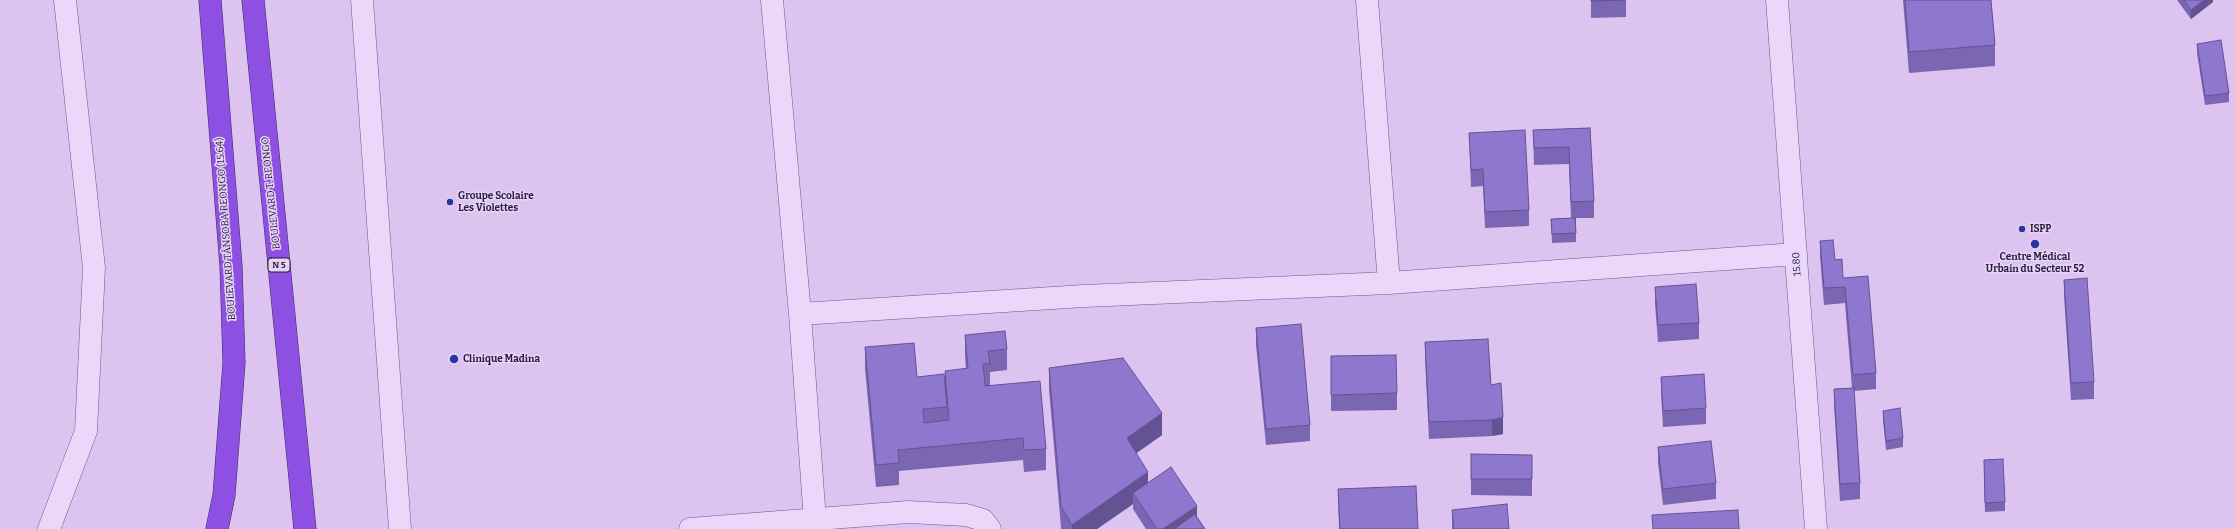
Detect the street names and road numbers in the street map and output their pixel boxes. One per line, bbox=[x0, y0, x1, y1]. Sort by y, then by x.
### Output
street label: BOULEVARD T. REONGO bbox=[259, 136, 283, 250]
street label: BOULEVARD TÂNSOBA REONGO (15.64) bbox=[214, 137, 238, 321]
street label: 15.80 bbox=[1790, 252, 1804, 276]
road number: N 5 bbox=[268, 258, 290, 272]

